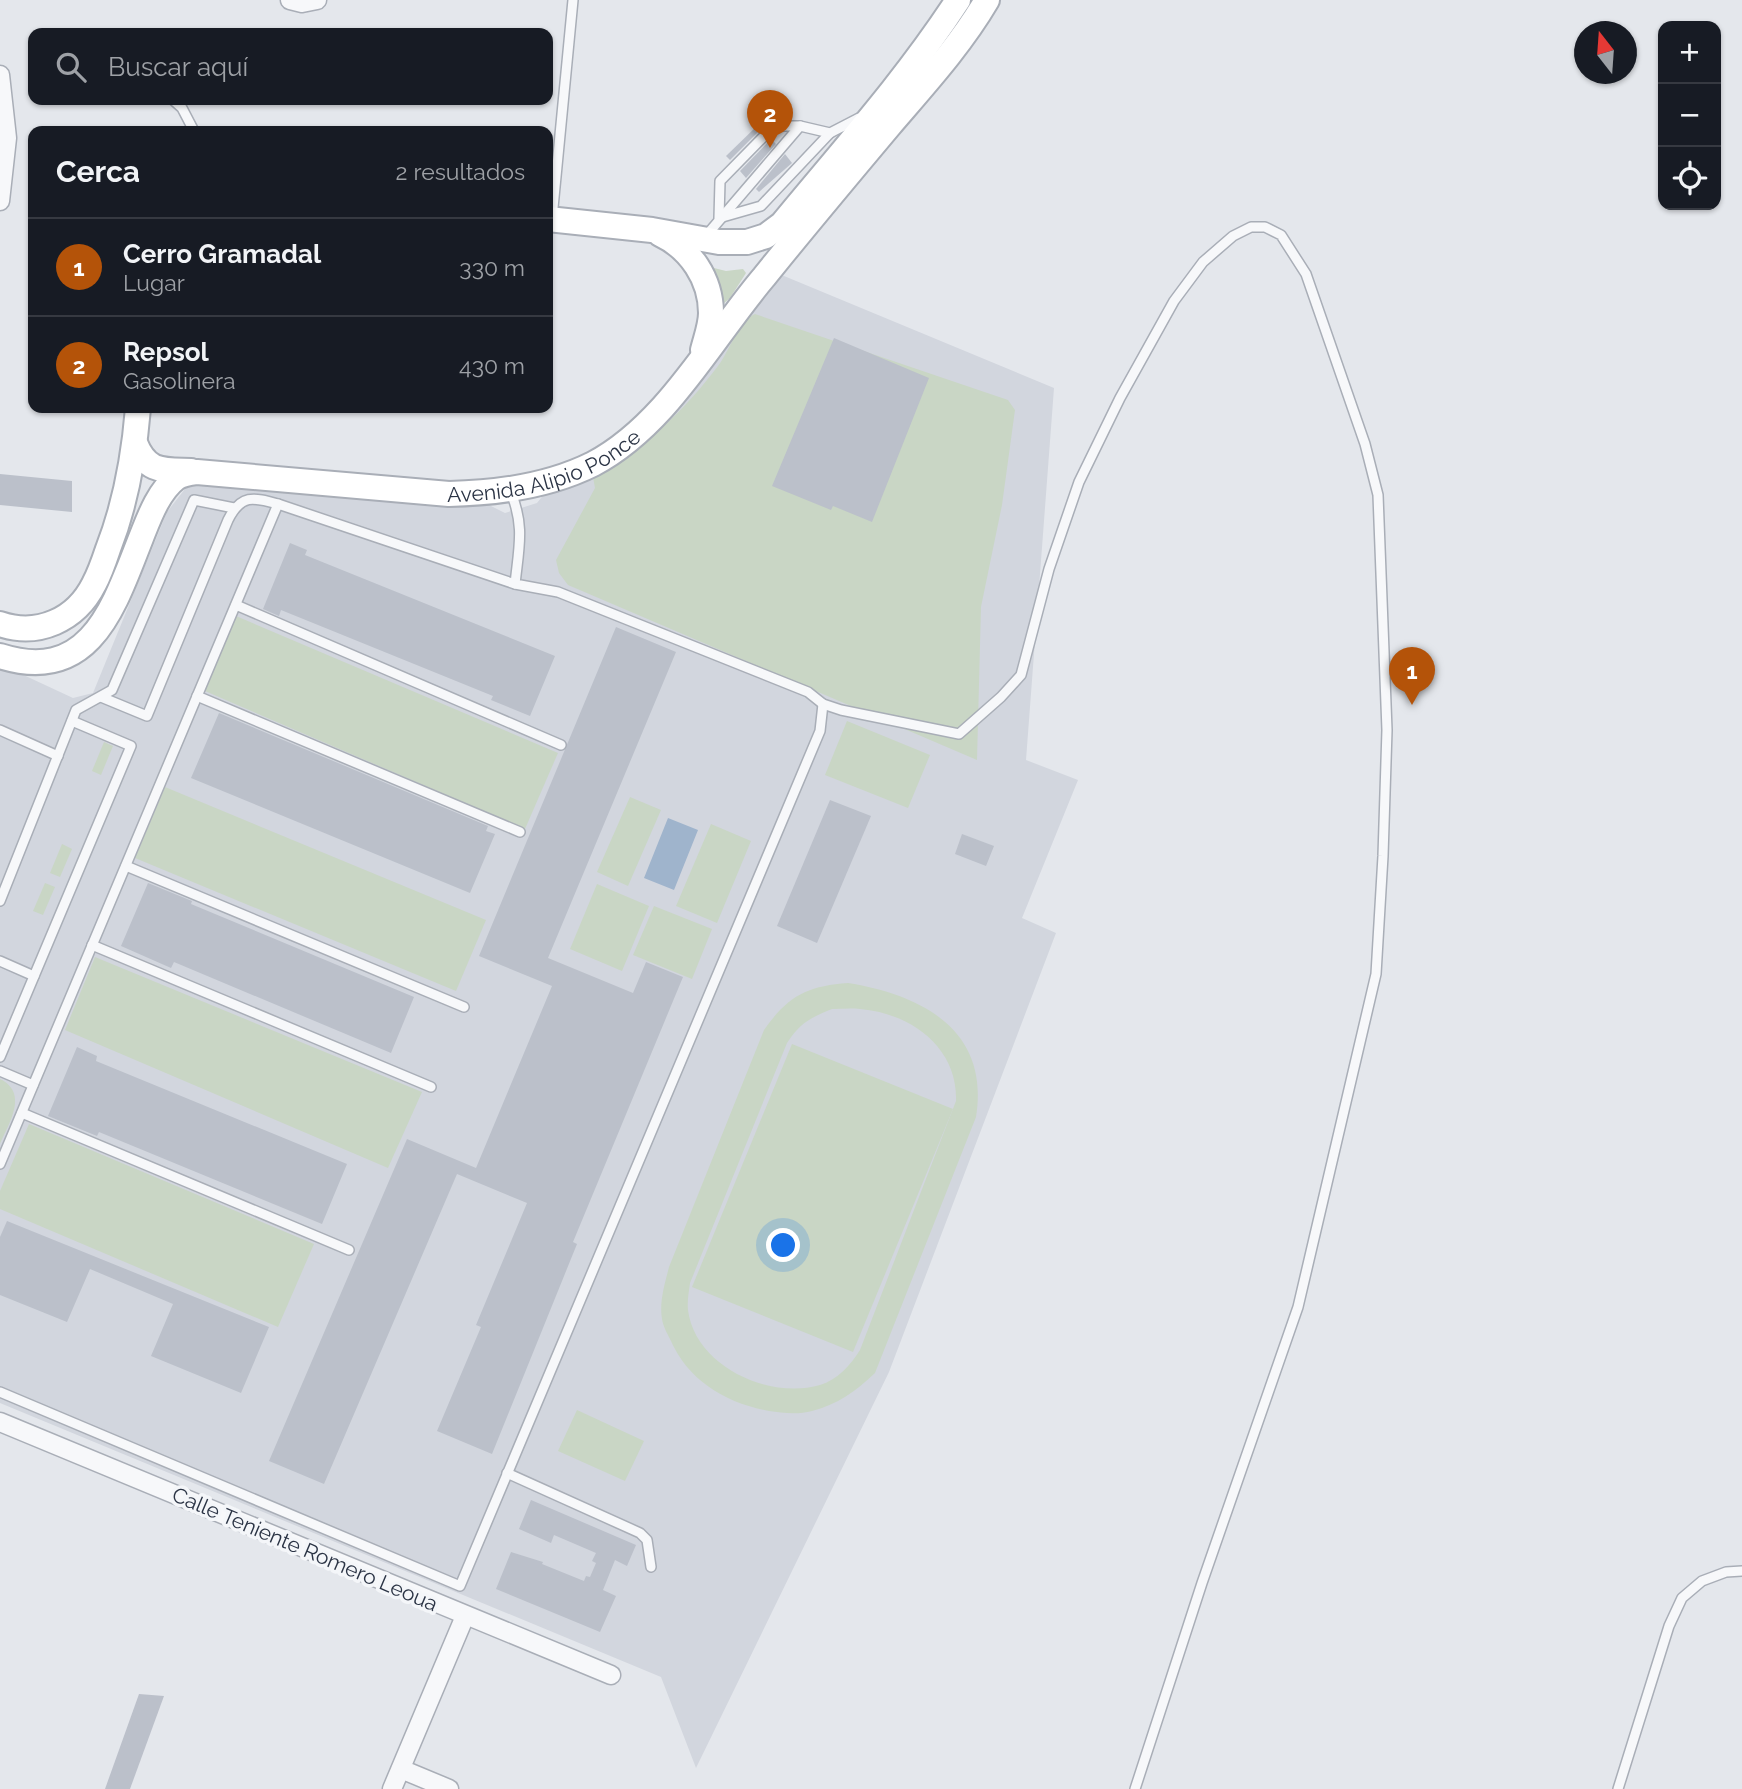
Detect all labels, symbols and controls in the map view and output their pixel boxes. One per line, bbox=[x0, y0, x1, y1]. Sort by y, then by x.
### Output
north arrow bbox=[1574, 21, 1637, 84]
map controls bbox=[1658, 21, 1721, 210]
button: + bbox=[1658, 21, 1721, 84]
search box bbox=[28, 28, 553, 105]
icon: search bbox=[52, 48, 90, 86]
text: Buscar aquí bbox=[108, 52, 248, 82]
button: − bbox=[1658, 84, 1721, 147]
pin: 2 bbox=[747, 90, 793, 148]
button: locate bbox=[1658, 147, 1721, 210]
text: Cerca bbox=[56, 154, 140, 189]
text: 2 resultados bbox=[396, 158, 525, 185]
text: Cerro Gramadal bbox=[123, 239, 321, 269]
text: 1 bbox=[73, 254, 85, 281]
text: 330 m bbox=[459, 254, 525, 281]
text: Lugar bbox=[123, 269, 185, 296]
text: Repsol bbox=[123, 337, 209, 367]
text: 2 bbox=[73, 352, 85, 379]
text: 430 m bbox=[459, 352, 525, 379]
text: Gasolinera bbox=[123, 367, 236, 394]
street label: Avenida Alipio Ponce bbox=[447, 424, 645, 507]
pin: 1 bbox=[1389, 647, 1435, 705]
your location bbox=[766, 1228, 800, 1262]
street label: Calle Teniente Romero Leoua bbox=[168, 1482, 442, 1616]

